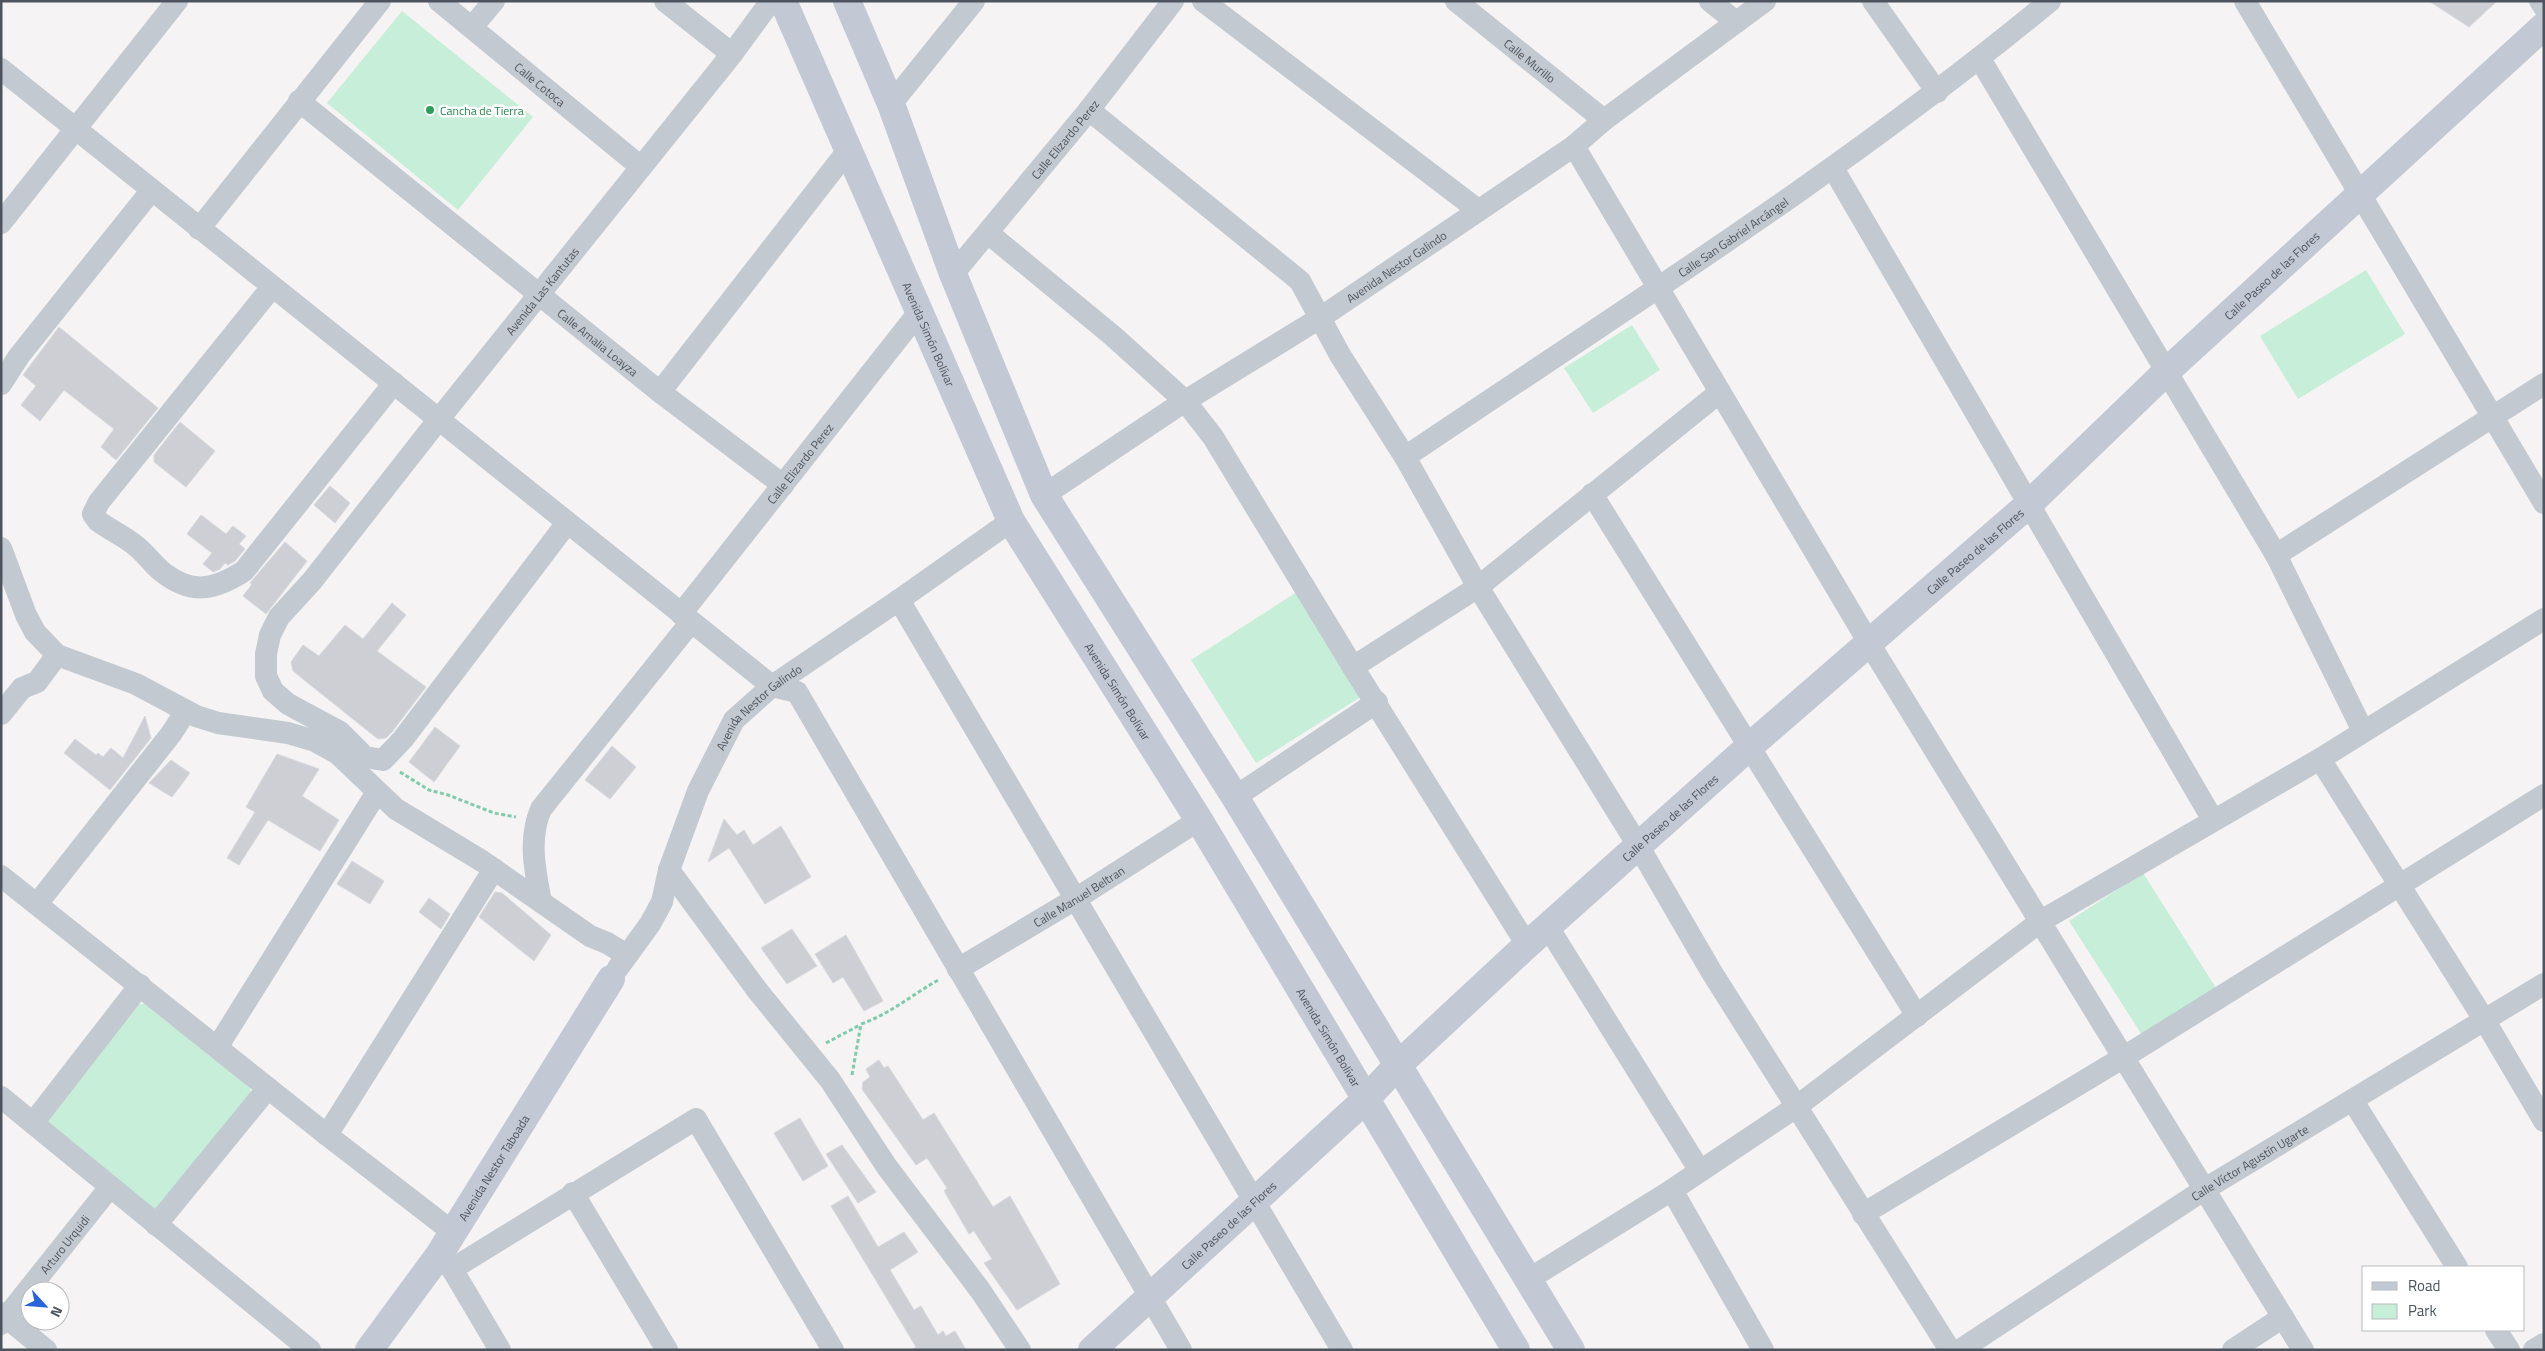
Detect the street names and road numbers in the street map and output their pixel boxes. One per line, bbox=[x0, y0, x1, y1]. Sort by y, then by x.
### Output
street label: Calle Murillo bbox=[1500, 34, 1560, 87]
street label: Calle Cotoca bbox=[510, 57, 570, 111]
street label: Calle Elizardo Perez bbox=[1026, 95, 1103, 183]
street label: Calle San Gabriel Arcángel bbox=[1674, 192, 1792, 282]
street label: Avenida Nestor Galindo bbox=[1342, 225, 1450, 307]
street label: Calle Paseo de las Flores bbox=[2219, 226, 2324, 324]
street label: Avenida Las Kantutas bbox=[501, 242, 584, 339]
street label: Avenida Simón Bolívar bbox=[898, 279, 960, 390]
street label: Calle Amalia Loayza bbox=[553, 303, 643, 381]
street label: Calle Elizardo Perez bbox=[762, 419, 838, 508]
street label: Calle Paseo de las Flores bbox=[1922, 503, 2028, 599]
street label: Avenida Simón Bolívar bbox=[1080, 639, 1156, 744]
street label: Avenida Nestor Galindo bbox=[711, 659, 805, 754]
street label: Calle Paseo de las Flores bbox=[1617, 769, 1723, 866]
street label: Calle Manuel Beltran bbox=[1029, 861, 1128, 932]
street label: Avenida Simón Bolívar bbox=[1292, 984, 1366, 1090]
street label: Avenida Nestor Taboada bbox=[453, 1111, 534, 1224]
street label: Calle Víctor Agustín Ugarte bbox=[2187, 1119, 2312, 1205]
street label: Calle Paseo de las Flores bbox=[1176, 1176, 1281, 1274]
street label: Arturo Urquidi bbox=[35, 1210, 94, 1278]

